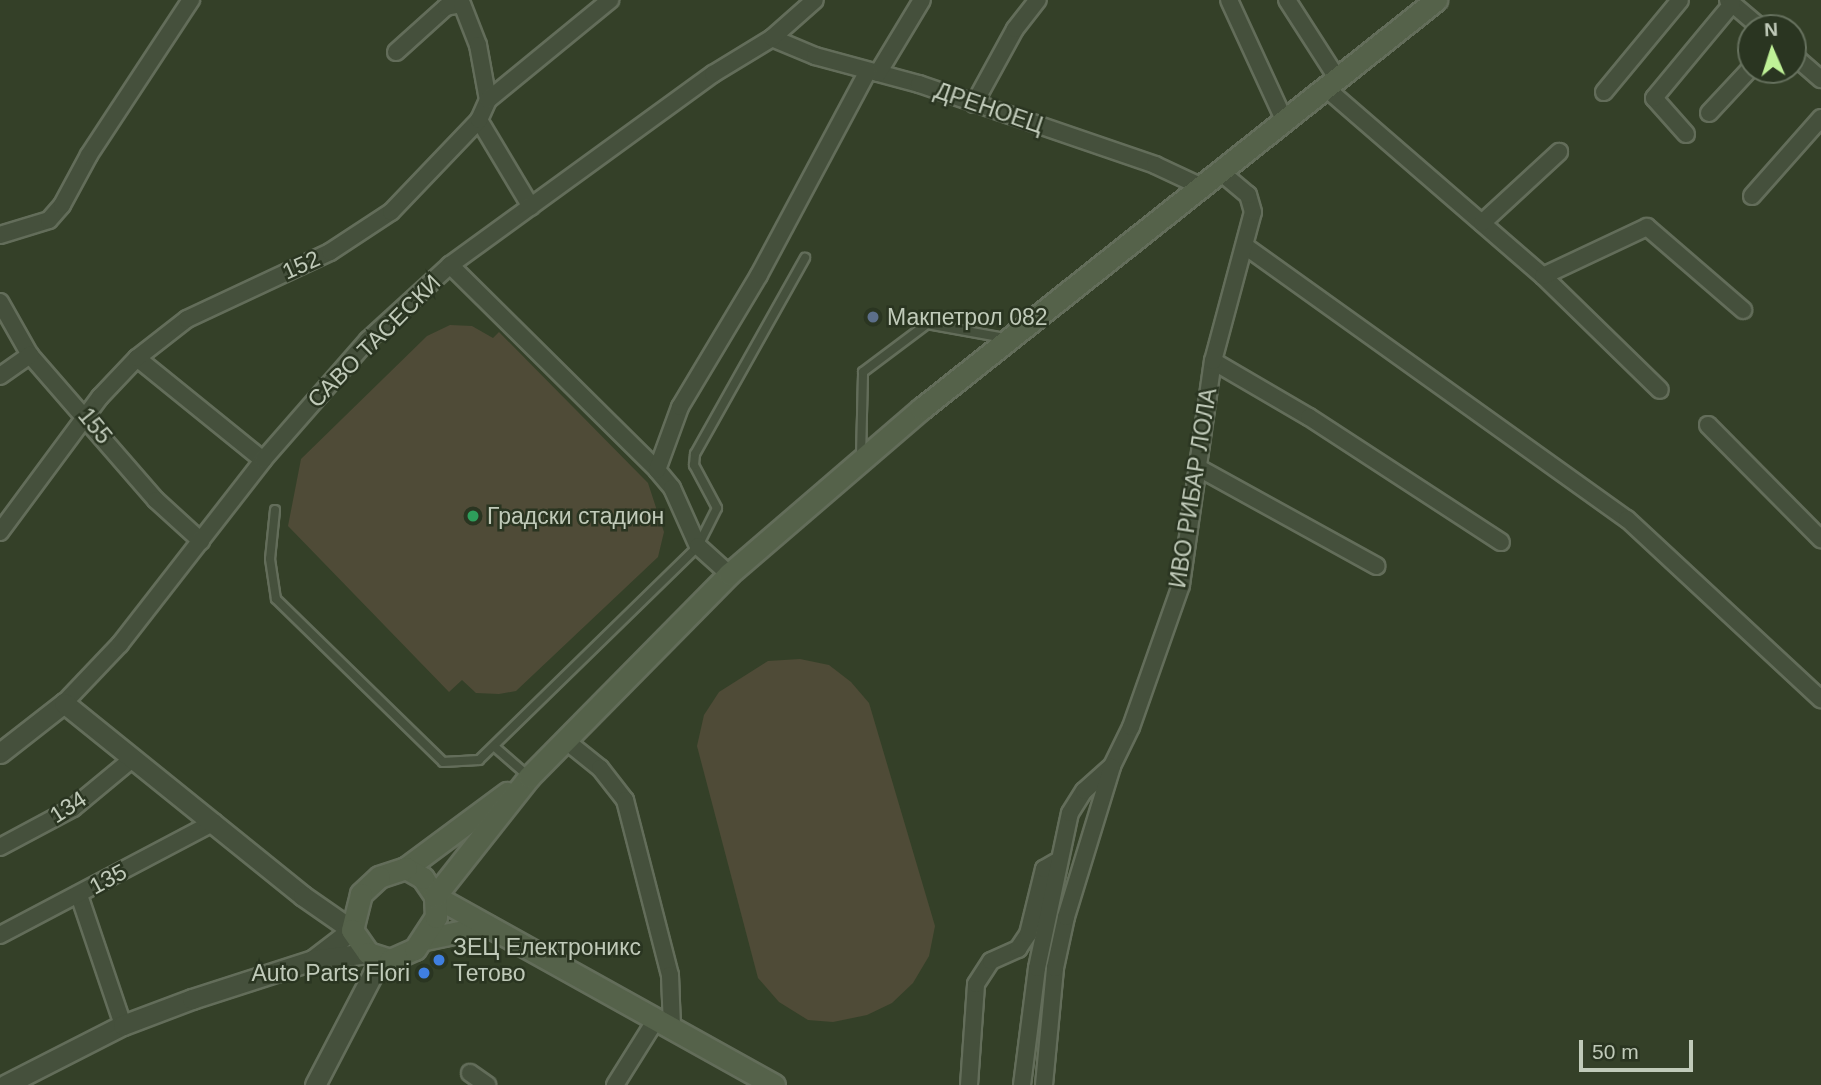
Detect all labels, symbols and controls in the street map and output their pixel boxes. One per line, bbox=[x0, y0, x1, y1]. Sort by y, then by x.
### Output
north arrow bbox=[1737, 14, 1807, 84]
text: N bbox=[1764, 19, 1778, 40]
street label: ДРЕНОЕЦ bbox=[931, 77, 1047, 139]
street label: 152 bbox=[278, 245, 324, 285]
street label: САВО ТАСЕСКИ bbox=[302, 269, 446, 413]
place label: Макпетрол 082 bbox=[887, 303, 1048, 331]
marker: Макпетрол 082 bbox=[865, 309, 881, 325]
street label: ИВО РИБАР ЛОЛА bbox=[1164, 386, 1222, 590]
street label: 155 bbox=[72, 402, 118, 450]
place label: Градски стадион bbox=[487, 502, 664, 530]
marker: Градски стадион bbox=[465, 508, 481, 524]
street label: 134 bbox=[44, 785, 92, 829]
street label: 135 bbox=[85, 858, 131, 900]
place label: ЗЕЦ Електроникс Тетово bbox=[453, 933, 641, 987]
marker: ЗЕЦ Електроникс Тетово bbox=[431, 952, 447, 968]
place label: Auto Parts Flori bbox=[252, 959, 410, 987]
marker: Auto Parts Flori bbox=[416, 965, 432, 981]
scale bar bbox=[1583, 1026, 1697, 1070]
text: 50 m bbox=[1592, 1040, 1639, 1063]

